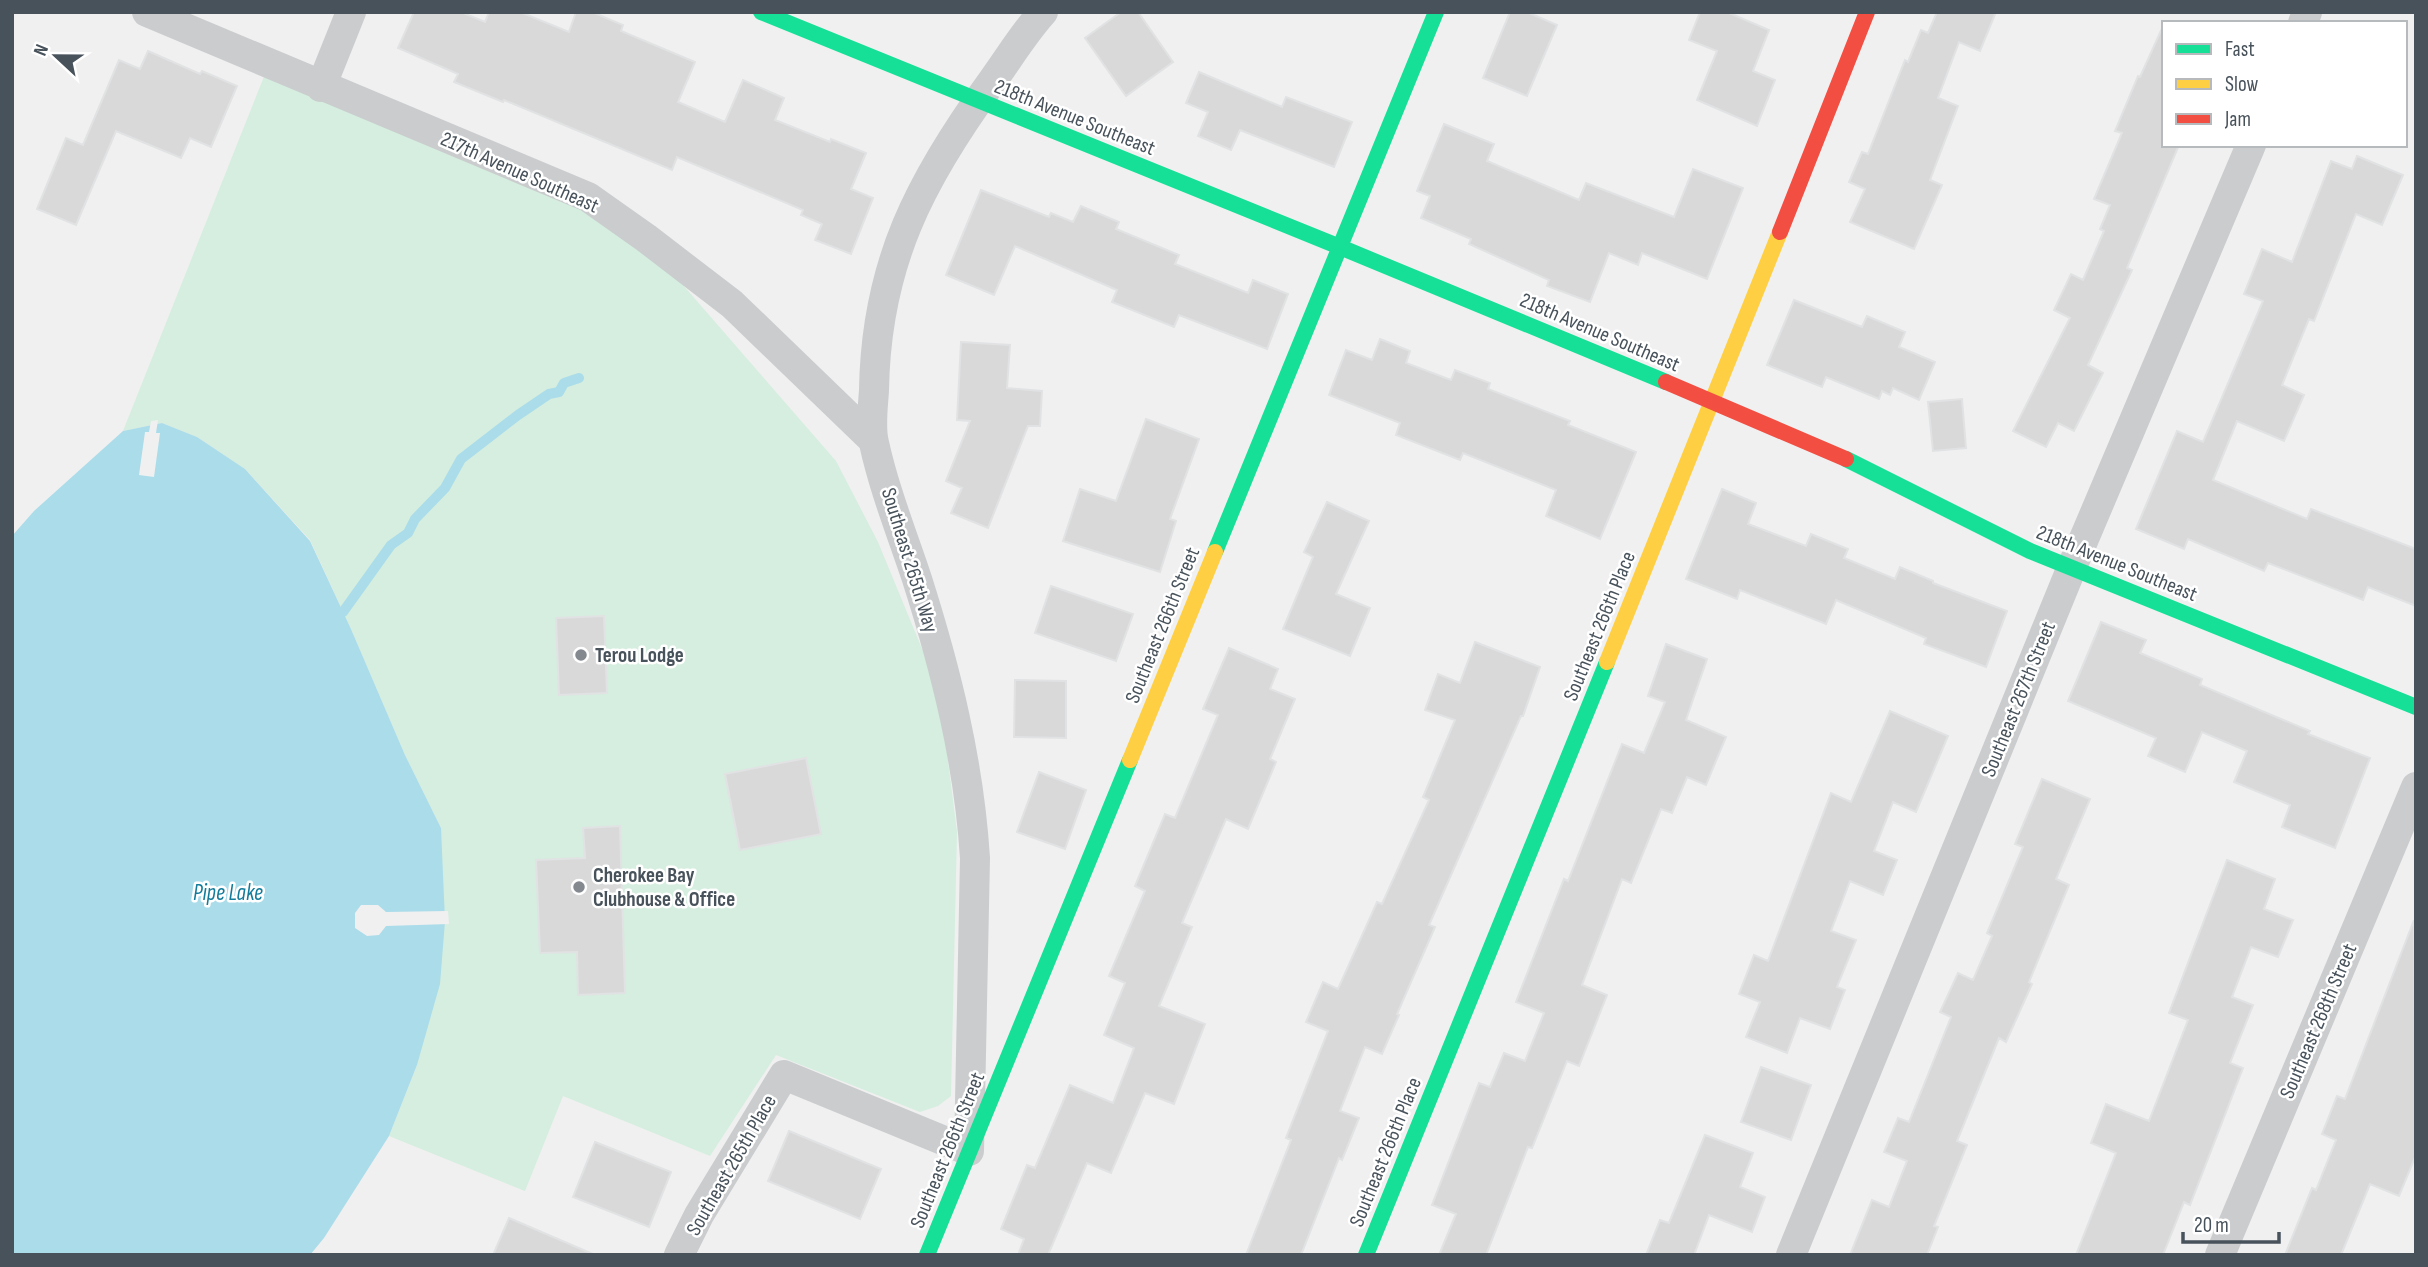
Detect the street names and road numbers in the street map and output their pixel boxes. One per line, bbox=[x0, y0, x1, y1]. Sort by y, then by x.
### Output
street label: 218th Avenue Southeast bbox=[991, 74, 1159, 161]
street label: 217th Avenue Southeast bbox=[437, 126, 603, 219]
street label: 218th Avenue Southeast bbox=[1516, 288, 1683, 377]
street label: Southeast 265th Way bbox=[876, 485, 943, 635]
street label: 218th Avenue Southeast bbox=[2033, 520, 2201, 607]
street label: Southeast 266th Street bbox=[1120, 544, 1205, 707]
street label: Southeast 266th Place bbox=[1558, 548, 1641, 705]
street label: Southeast 267th Street bbox=[1976, 618, 2061, 780]
street label: Southeast 268th Street bbox=[2275, 940, 2362, 1102]
street label: Southeast 266th Street bbox=[905, 1069, 990, 1232]
street label: Southeast 266th Place bbox=[1344, 1074, 1427, 1231]
street label: Southeast 265th Place bbox=[681, 1090, 782, 1240]

